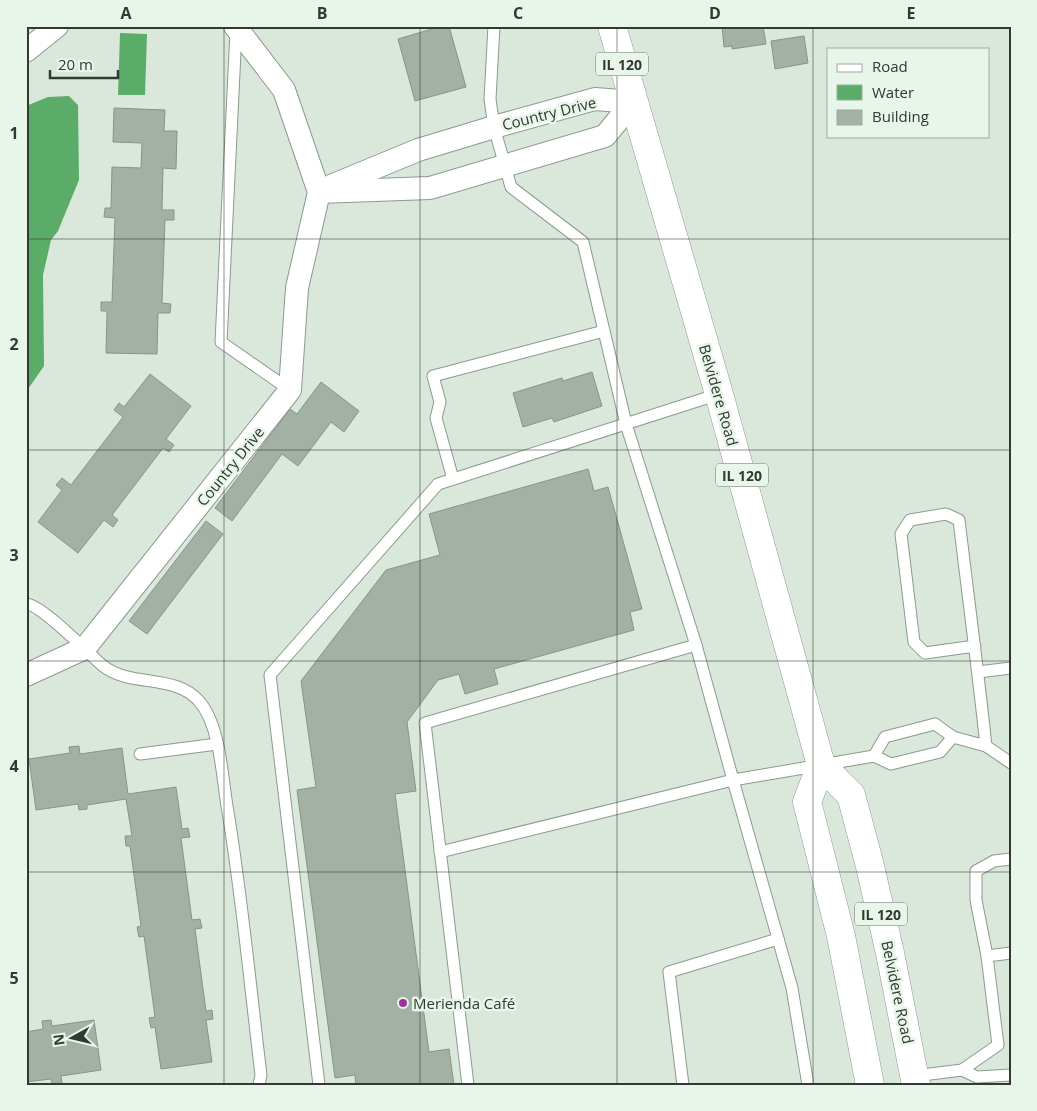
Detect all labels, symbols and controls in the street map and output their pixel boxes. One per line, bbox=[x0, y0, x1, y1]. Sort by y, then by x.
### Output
text: A bbox=[120, 2, 132, 24]
text: B bbox=[317, 2, 327, 24]
text: C bbox=[513, 2, 523, 24]
text: D bbox=[709, 2, 721, 24]
text: E bbox=[907, 2, 916, 24]
scale bar bbox=[50, 48, 118, 80]
legend bbox=[827, 48, 990, 138]
road number: IL 120 bbox=[596, 52, 648, 76]
text: 20 m bbox=[58, 54, 93, 74]
text: Road bbox=[872, 56, 908, 76]
text: Water bbox=[872, 82, 914, 102]
street label: Country Drive bbox=[500, 92, 598, 134]
text: Building bbox=[872, 106, 929, 126]
text: 1 bbox=[9, 122, 19, 144]
text: 2 bbox=[9, 333, 19, 355]
street label: Belvidere Road bbox=[695, 342, 743, 448]
street label: Country Drive bbox=[192, 422, 268, 510]
road number: IL 120 bbox=[716, 464, 768, 486]
text: 3 bbox=[9, 544, 19, 566]
text: 4 bbox=[9, 755, 19, 777]
road number: IL 120 bbox=[855, 902, 907, 926]
street label: Belvidere Road bbox=[877, 939, 919, 1045]
text: 5 bbox=[9, 967, 19, 989]
place label: Merienda Café bbox=[413, 993, 515, 1013]
marker: Merienda Café bbox=[397, 997, 409, 1009]
north arrow bbox=[48, 1014, 98, 1064]
text: N bbox=[48, 1033, 69, 1047]

